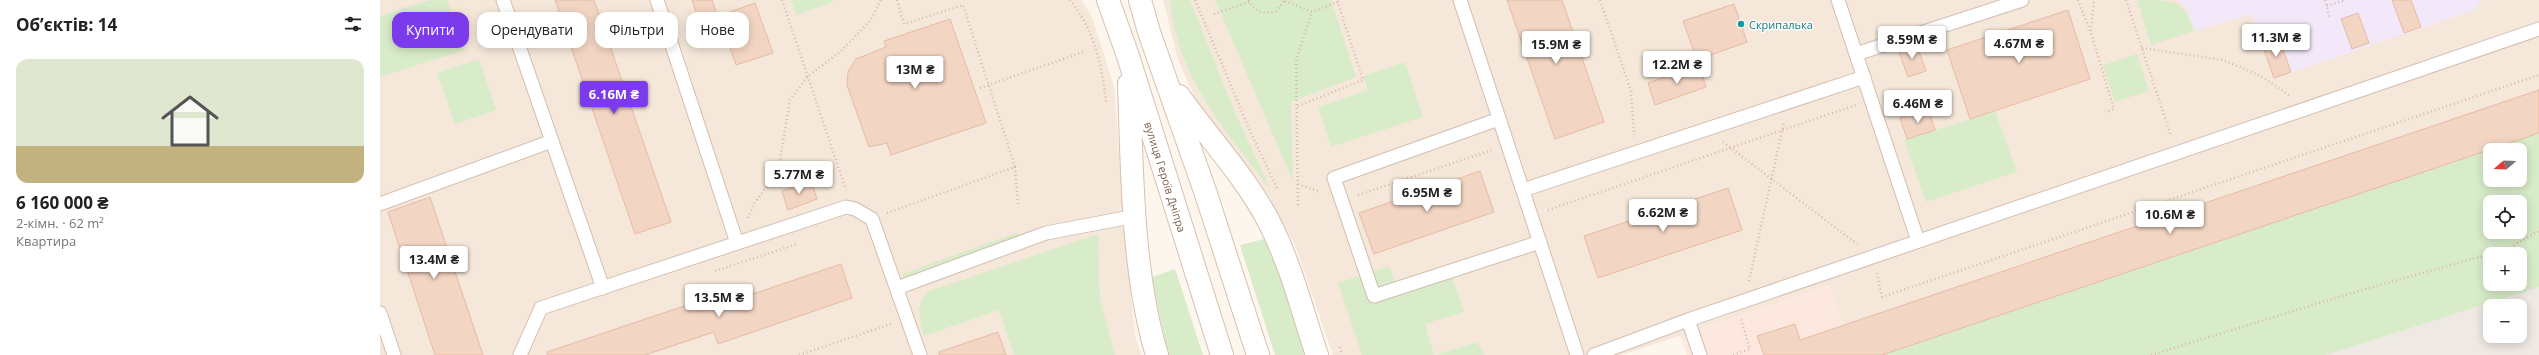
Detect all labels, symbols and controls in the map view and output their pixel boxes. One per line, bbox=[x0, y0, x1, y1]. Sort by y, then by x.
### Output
chip: Купити bbox=[392, 12, 469, 48]
chip: Орендувати bbox=[477, 12, 587, 48]
chip: Фільтри bbox=[595, 12, 678, 48]
chip: Нове bbox=[686, 12, 749, 48]
text: Об’єктів: 14 bbox=[16, 13, 117, 36]
icon: filters bbox=[342, 13, 364, 35]
place label: Скрипалька bbox=[1749, 17, 1813, 32]
marker: Скрипалька bbox=[1736, 19, 1746, 29]
pin: 11.3M ₴ bbox=[2239, 24, 2313, 58]
pin: 8.59M ₴ bbox=[1875, 26, 1949, 60]
text: 11.3M ₴ bbox=[2251, 28, 2301, 46]
text: 8.59M ₴ bbox=[1887, 30, 1937, 48]
pin: 4.67M ₴ bbox=[1982, 30, 2056, 64]
pin: 15.9M ₴ bbox=[1519, 31, 1593, 65]
text: 4.67M ₴ bbox=[1994, 34, 2044, 52]
text: 15.9M ₴ bbox=[1531, 35, 1581, 53]
pin: 12.2M ₴ bbox=[1640, 51, 1714, 85]
text: 12.2M ₴ bbox=[1652, 55, 1702, 73]
pin: 13M ₴ bbox=[887, 56, 943, 90]
text: 13M ₴ bbox=[895, 60, 935, 78]
pin: 6.16M ₴ bbox=[577, 81, 651, 115]
icon: home bbox=[154, 85, 226, 157]
text: 6.16M ₴ bbox=[589, 85, 639, 103]
pin: 6.46M ₴ bbox=[1881, 90, 1955, 124]
text: 6.46M ₴ bbox=[1893, 94, 1943, 112]
street label: вулиця Героїв Дніпра bbox=[1142, 120, 1190, 234]
north arrow bbox=[2483, 143, 2527, 187]
map controls bbox=[2483, 143, 2527, 343]
pin: 5.77M ₴ bbox=[762, 161, 836, 195]
text: 5.77M ₴ bbox=[774, 165, 824, 183]
pin: 6.95M ₴ bbox=[1390, 179, 1464, 213]
text: 6.95M ₴ bbox=[1402, 183, 1452, 201]
text: 6 160 000 ₴ bbox=[16, 191, 109, 214]
button: locate bbox=[2483, 195, 2527, 239]
pin: 6.62M ₴ bbox=[1626, 199, 1700, 233]
pin: 10.6M ₴ bbox=[2133, 201, 2207, 235]
text: 6.62M ₴ bbox=[1638, 203, 1688, 221]
text: 10.6M ₴ bbox=[2145, 205, 2195, 223]
text: 2-кімн. · 62 m² bbox=[16, 214, 104, 232]
text: Квартира bbox=[16, 232, 76, 250]
pin: 13.4M ₴ bbox=[397, 246, 471, 280]
button: + bbox=[2483, 247, 2527, 291]
text: 13.4M ₴ bbox=[409, 250, 459, 268]
pin: 13.5M ₴ bbox=[682, 284, 756, 318]
text: 13.5M ₴ bbox=[694, 288, 744, 306]
button: − bbox=[2483, 299, 2527, 343]

